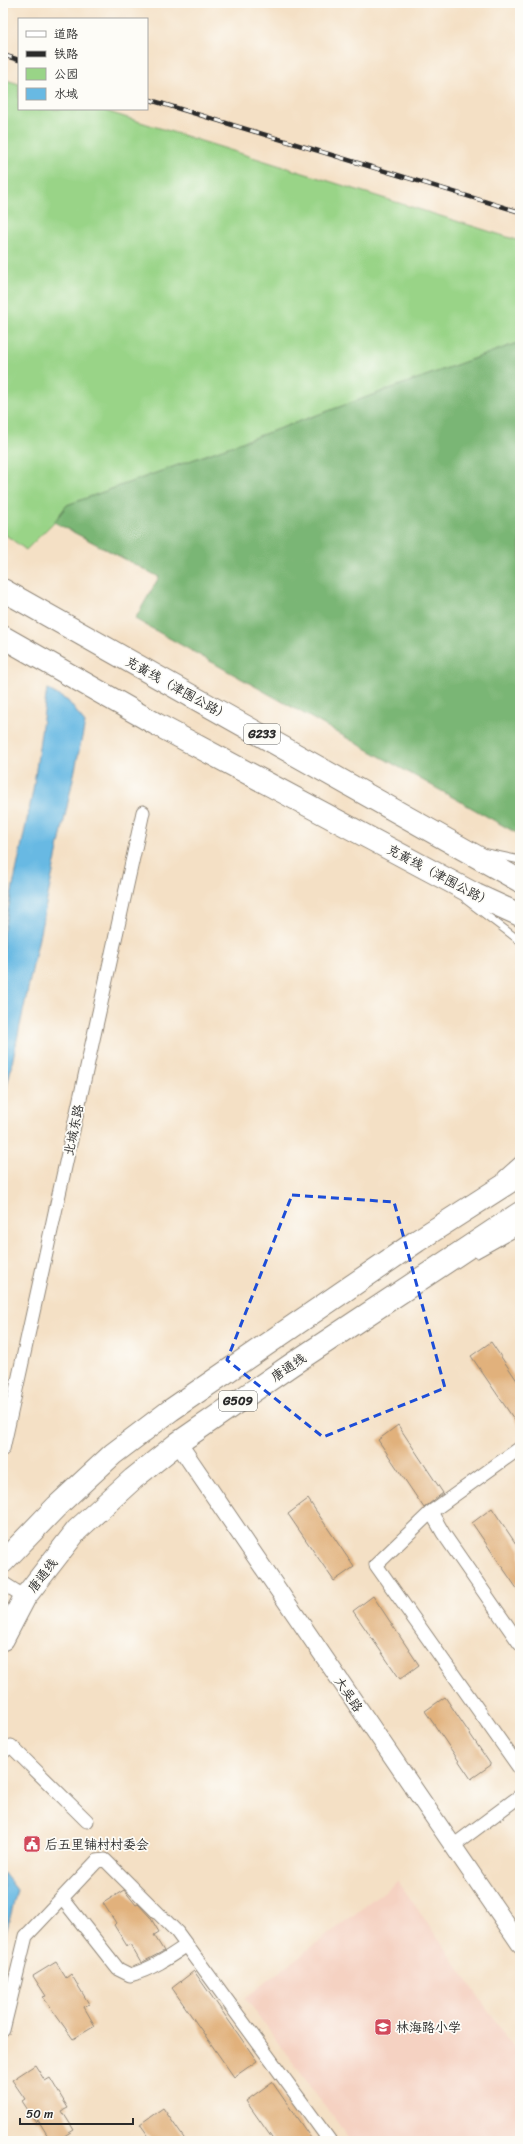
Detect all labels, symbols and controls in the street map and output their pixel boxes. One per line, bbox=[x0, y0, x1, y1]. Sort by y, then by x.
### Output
legend bbox=[18, 18, 148, 110]
text: 道路 bbox=[54, 23, 78, 45]
text: 铁路 bbox=[54, 43, 78, 65]
text: 公园 bbox=[54, 63, 78, 85]
text: 水域 bbox=[54, 83, 78, 105]
street label: 克黄线（津围公路） bbox=[121, 650, 235, 727]
road number: G233 bbox=[244, 724, 280, 744]
street label: 克黄线（津围公路） bbox=[383, 838, 497, 913]
street label: 北城东路 bbox=[57, 1102, 90, 1158]
street label: 唐通线 bbox=[266, 1347, 311, 1388]
road number: G509 bbox=[219, 1391, 257, 1411]
street label: 唐通线 bbox=[21, 1553, 63, 1598]
street label: 大吴路 bbox=[328, 1672, 369, 1717]
place label: 后五里铺村村委会 bbox=[45, 1833, 149, 1856]
public building icon: 后五里铺村村委会 bbox=[22, 1834, 42, 1854]
place label: 林海路小学 bbox=[396, 2016, 461, 2039]
school or university icon: 林海路小学 bbox=[373, 2017, 393, 2037]
scale bar bbox=[20, 2100, 133, 2126]
text: 50 m bbox=[26, 2103, 53, 2125]

